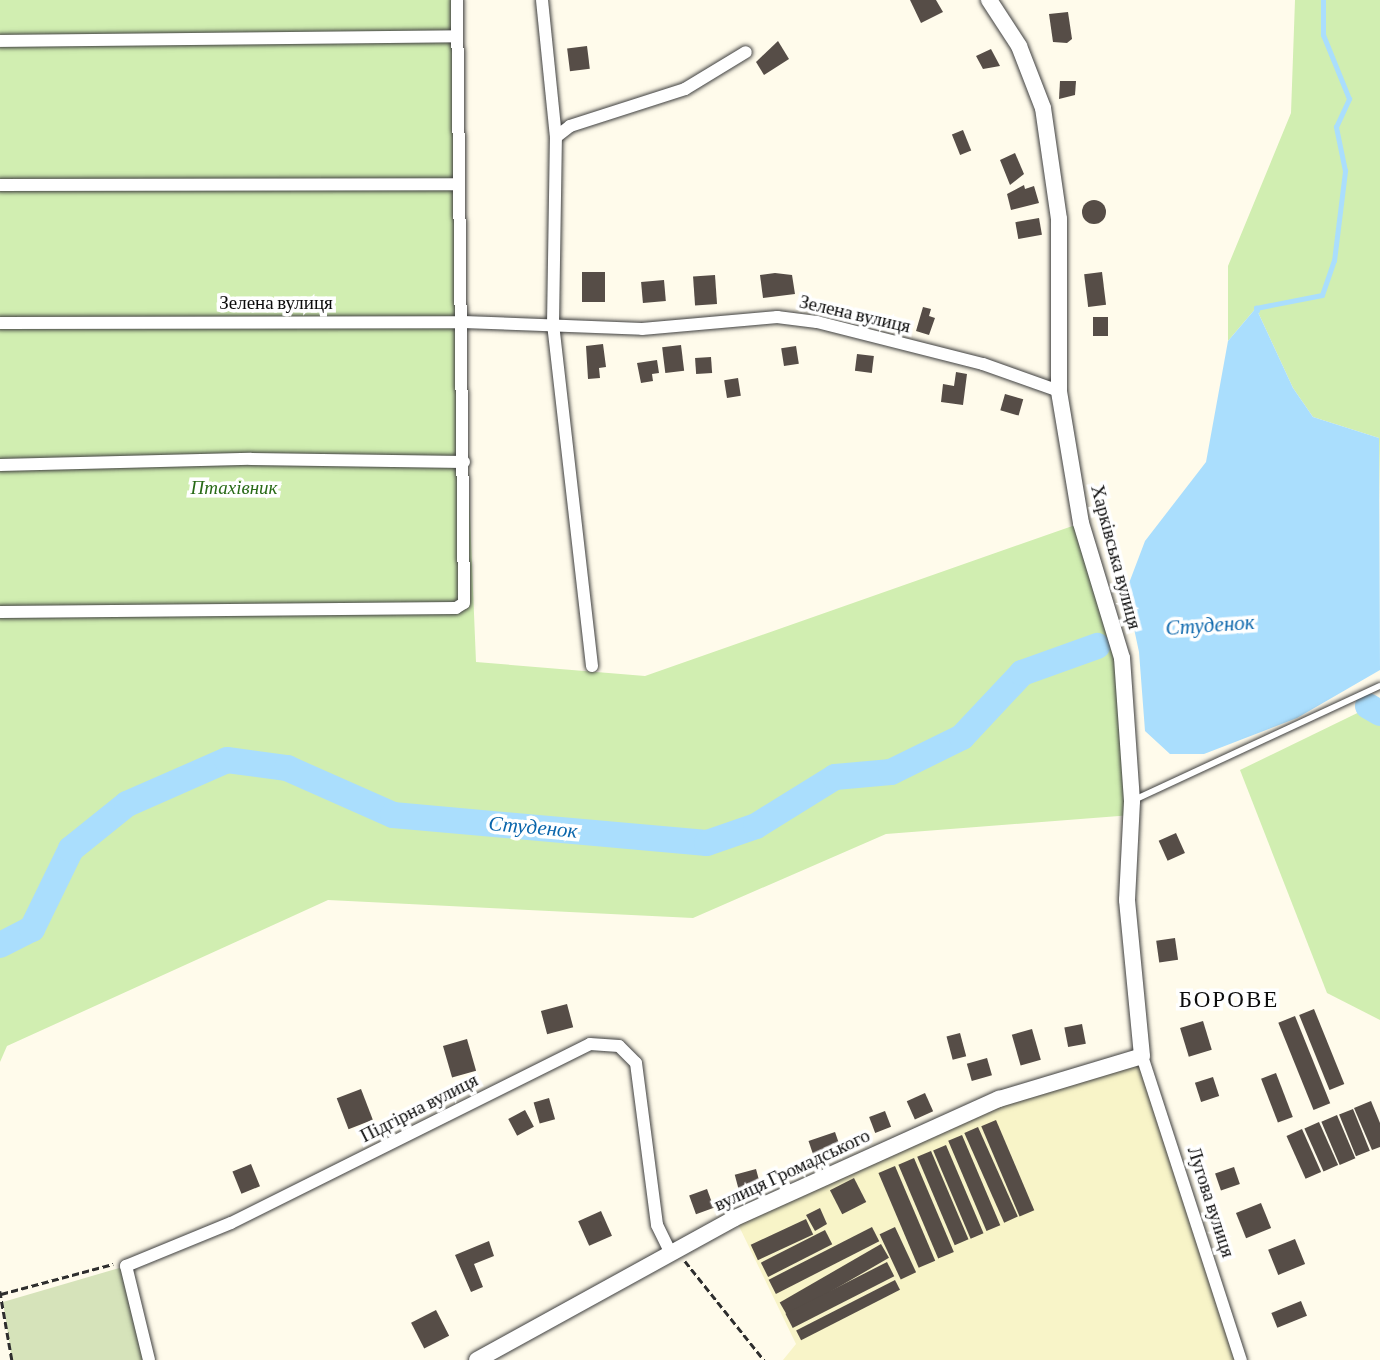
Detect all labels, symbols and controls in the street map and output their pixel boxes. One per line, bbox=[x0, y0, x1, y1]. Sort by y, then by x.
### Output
street label: Зелена вулиця bbox=[797, 290, 913, 338]
street label: Зелена вулиця bbox=[219, 292, 333, 314]
park label: Птахівник bbox=[191, 477, 277, 499]
street label: Харківська вулиця bbox=[1086, 482, 1146, 632]
water label: Студенок bbox=[1165, 609, 1255, 641]
water label: Студенок bbox=[487, 811, 579, 843]
district label: БОРОВЕ bbox=[1179, 985, 1279, 1013]
street label: Підгірна вулиця bbox=[356, 1069, 482, 1147]
street label: вулиця Громадського bbox=[711, 1124, 873, 1216]
street label: Лугова вулиця bbox=[1182, 1144, 1240, 1260]

